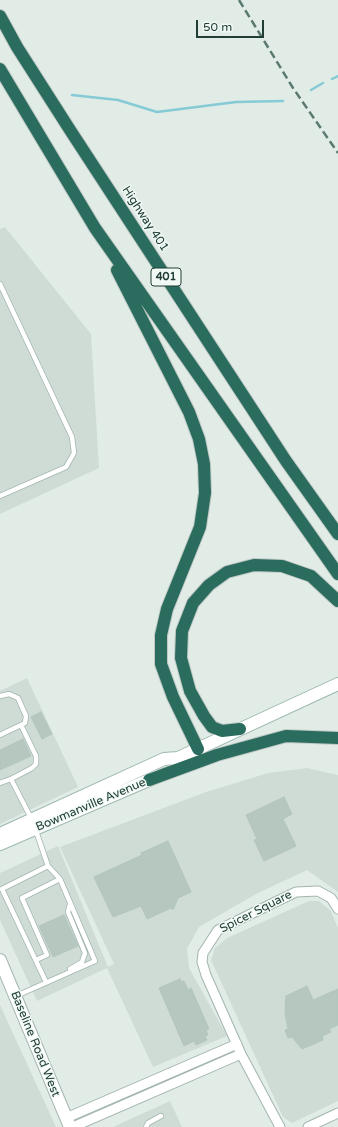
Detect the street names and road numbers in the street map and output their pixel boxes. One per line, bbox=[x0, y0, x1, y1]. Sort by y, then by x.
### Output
street label: Highway 401 bbox=[119, 184, 171, 254]
road number: 401 bbox=[151, 268, 181, 286]
street label: Bowmanville Avenue bbox=[34, 775, 148, 835]
street label: Spicer Square bbox=[218, 888, 294, 936]
street label: Baseline Road West bbox=[7, 989, 63, 1099]

